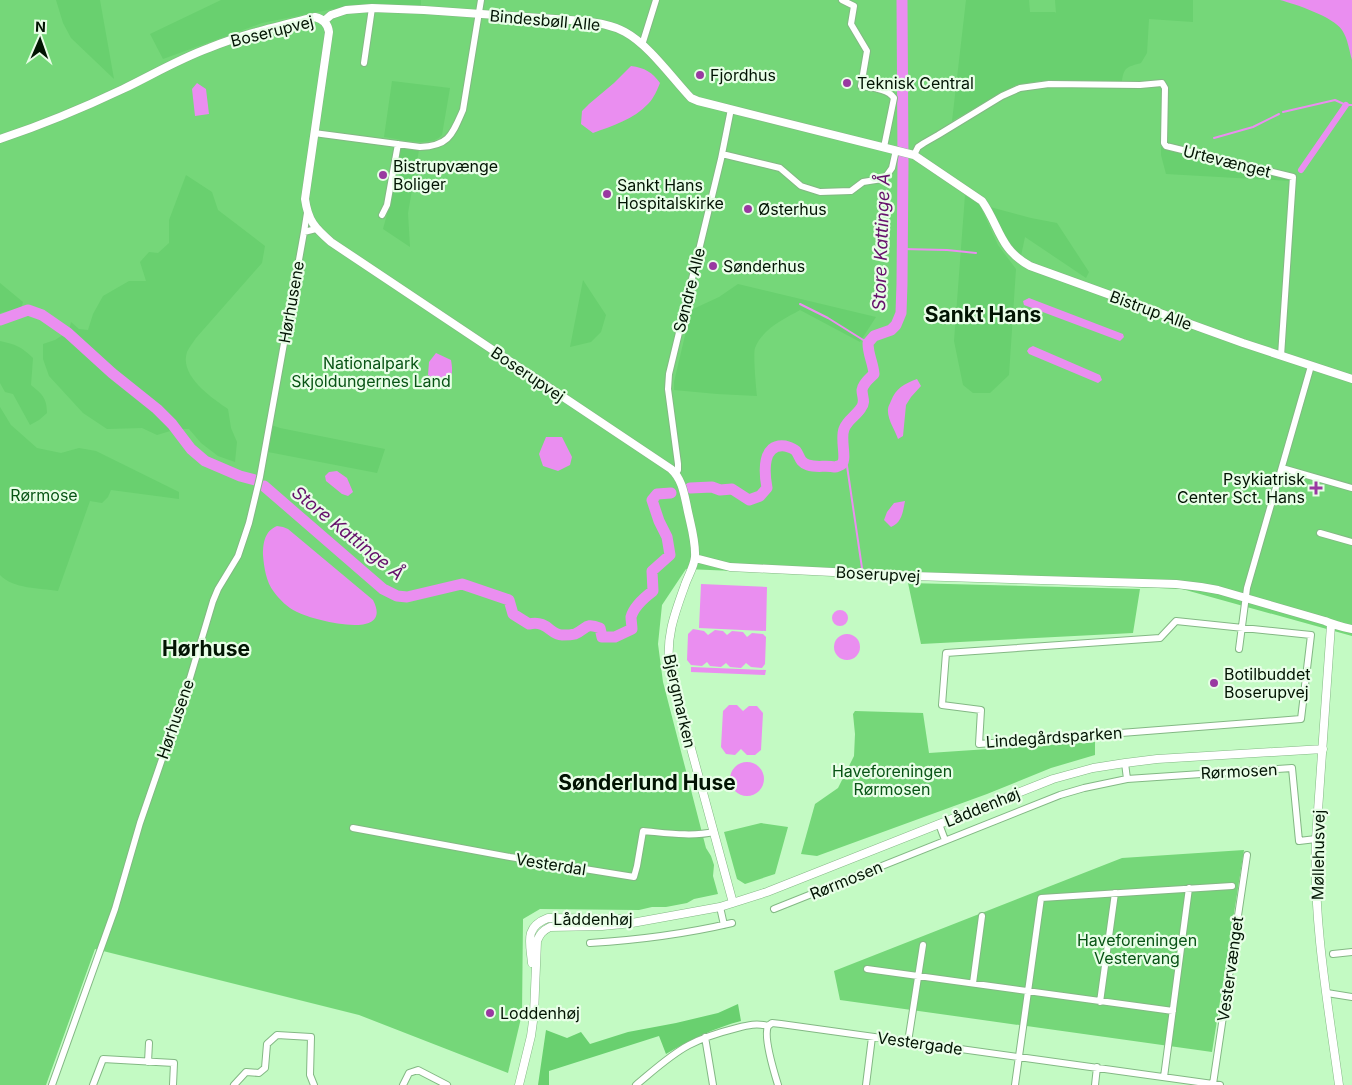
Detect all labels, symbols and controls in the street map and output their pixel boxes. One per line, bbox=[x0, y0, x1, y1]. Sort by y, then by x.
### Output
street label: Bindesbøll Alle bbox=[489, 5, 601, 35]
street label: Boserupvej bbox=[228, 11, 316, 51]
north arrow bbox=[15, 15, 65, 65]
text: N bbox=[35, 18, 46, 35]
place label: Fjordhus bbox=[710, 65, 776, 85]
marker: Fjordhus bbox=[694, 69, 706, 81]
place label: Teknisk Central bbox=[857, 73, 974, 93]
marker: Teknisk Central bbox=[841, 77, 853, 89]
street label: Urtevænget bbox=[1181, 140, 1273, 182]
place label: Bistrupvænge Boliger bbox=[393, 156, 498, 194]
marker: Bistrupvænge Boliger bbox=[377, 169, 389, 181]
water label: Store Kattinge Å bbox=[866, 173, 894, 311]
place label: Sankt Hans Hospitalskirke bbox=[617, 175, 724, 213]
marker: Sankt Hans Hospitalskirke bbox=[601, 188, 613, 200]
place label: Østerhus bbox=[758, 199, 827, 219]
marker: Østerhus bbox=[742, 203, 754, 215]
street label: Søndre Alle bbox=[669, 245, 709, 335]
place label: Sønderhus bbox=[723, 256, 805, 276]
street label: Hørhusene bbox=[274, 259, 308, 345]
marker: Sønderhus bbox=[707, 260, 719, 272]
street label: Bistrup Alle bbox=[1107, 286, 1195, 334]
district label: Sankt Hans bbox=[925, 302, 1041, 327]
street label: Boserupvej bbox=[487, 342, 569, 406]
park label: Nationalpark Skjoldungernes Land bbox=[291, 353, 451, 391]
place label: Psykiatrisk Center Sct. Hans bbox=[1177, 469, 1305, 507]
water label: Store Kattinge Å bbox=[288, 480, 409, 584]
marker: Psykiatrisk Center Sct. Hans bbox=[1309, 481, 1323, 495]
park label: Rørmose bbox=[10, 485, 78, 505]
street label: Boserupvej bbox=[835, 562, 921, 586]
district label: Hørhuse bbox=[162, 636, 250, 661]
street label: Bjergmarken bbox=[659, 652, 701, 750]
place label: Botilbuddet Boserupvej bbox=[1224, 664, 1310, 702]
street label: Hørhusene bbox=[152, 676, 198, 762]
marker: Botilbuddet Boserupvej bbox=[1208, 677, 1220, 689]
street label: Lindegårdsparken bbox=[985, 722, 1123, 752]
street label: Rørmosen bbox=[1200, 759, 1278, 783]
park label: Haveforeningen Rørmosen bbox=[832, 761, 952, 799]
district label: Sønderlund Huse bbox=[558, 770, 736, 795]
street label: Låddenhøj bbox=[941, 783, 1023, 831]
street label: Møllehusvej bbox=[1307, 810, 1329, 900]
street label: Vesterdal bbox=[514, 849, 588, 879]
street label: Rørmosen bbox=[807, 856, 885, 904]
street label: Låddenhøj bbox=[553, 909, 633, 929]
street label: Vestervænget bbox=[1213, 915, 1247, 1023]
park label: Haveforeningen Vestervang bbox=[1077, 930, 1197, 968]
place label: Loddenhøj bbox=[500, 1003, 580, 1023]
marker: Loddenhøj bbox=[484, 1007, 496, 1019]
street label: Vestergade bbox=[876, 1027, 964, 1059]

